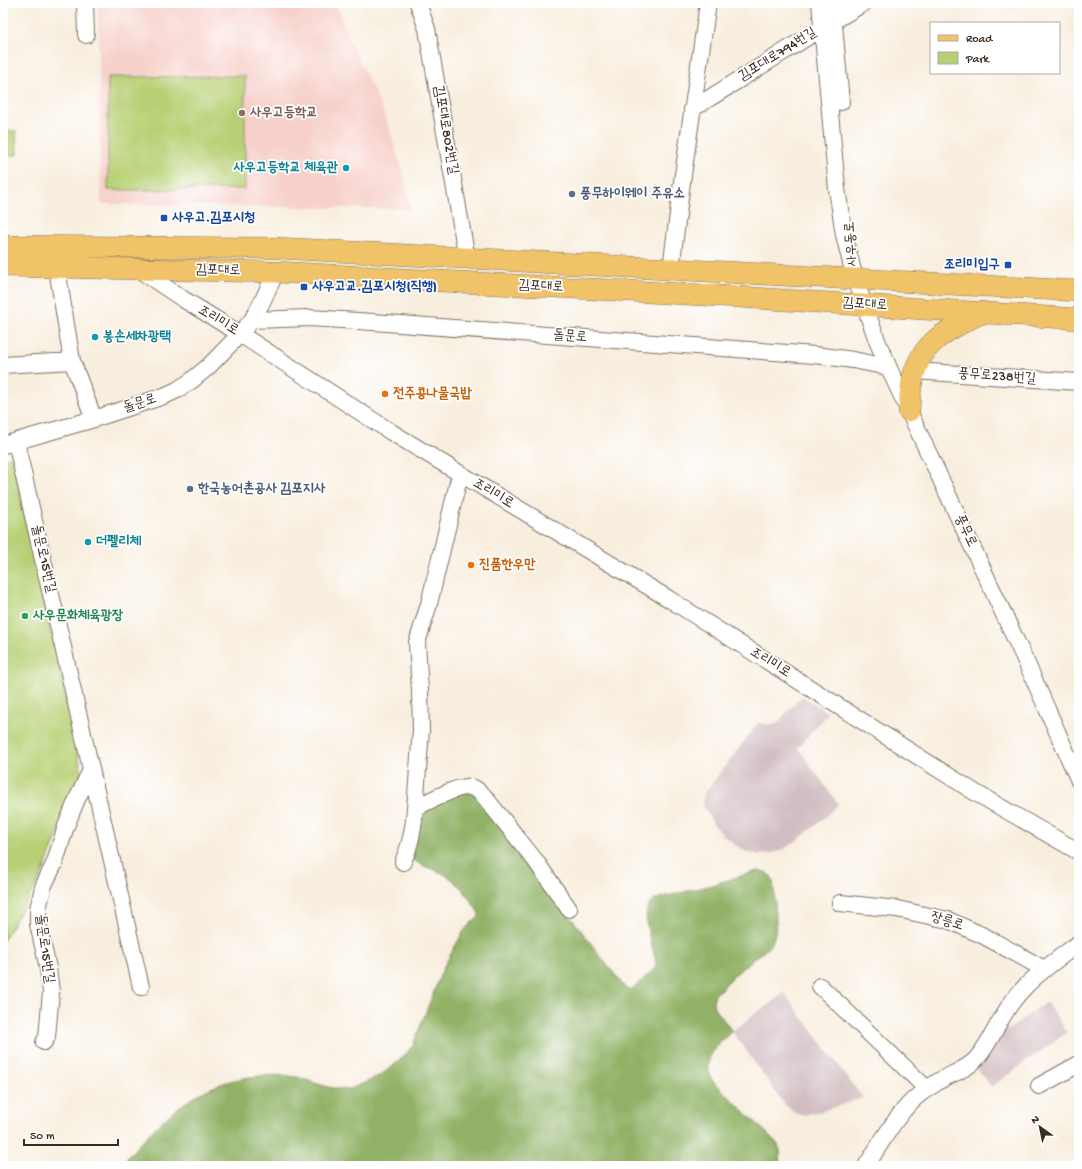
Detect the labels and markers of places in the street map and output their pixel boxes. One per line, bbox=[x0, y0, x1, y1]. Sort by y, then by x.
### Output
place label: 사우고등학교 bbox=[250, 105, 318, 122]
marker: 사우고등학교 bbox=[237, 108, 247, 118]
place label: 사우고등학교 체육관 bbox=[233, 160, 339, 177]
marker: 사우고등학교 체육관 bbox=[341, 163, 351, 173]
place label: 풍무하이웨이 주유소 bbox=[580, 186, 685, 203]
marker: 풍무하이웨이 주유소 bbox=[567, 189, 577, 199]
place label: 사우고.김포시청 bbox=[172, 210, 255, 227]
marker: 사우고.김포시청 bbox=[159, 213, 169, 223]
place label: 조리미입구 bbox=[944, 257, 1000, 274]
marker: 조리미입구 bbox=[1003, 260, 1013, 270]
place label: 사우고교.김포시청(직행) bbox=[312, 279, 437, 296]
marker: 사우고교.김포시청(직행) bbox=[299, 282, 309, 292]
place label: 봉손세차광택 bbox=[103, 328, 171, 346]
marker: 봉손세차광택 bbox=[90, 332, 100, 342]
place label: 전주콩나물국밥 bbox=[393, 386, 473, 403]
marker: 전주콩나물국밥 bbox=[380, 389, 390, 399]
place label: 한국농어촌공사 김포지사 bbox=[197, 480, 326, 498]
marker: 한국농어촌공사 김포지사 bbox=[185, 484, 195, 494]
place label: 더펠리체 bbox=[96, 534, 142, 551]
marker: 더펠리체 bbox=[83, 537, 93, 547]
place label: 진품한우만 bbox=[479, 557, 536, 574]
marker: 진품한우만 bbox=[466, 560, 476, 570]
place label: 사우문화체육광장 bbox=[33, 608, 124, 625]
marker: 사우문화체육광장 bbox=[20, 611, 30, 621]

